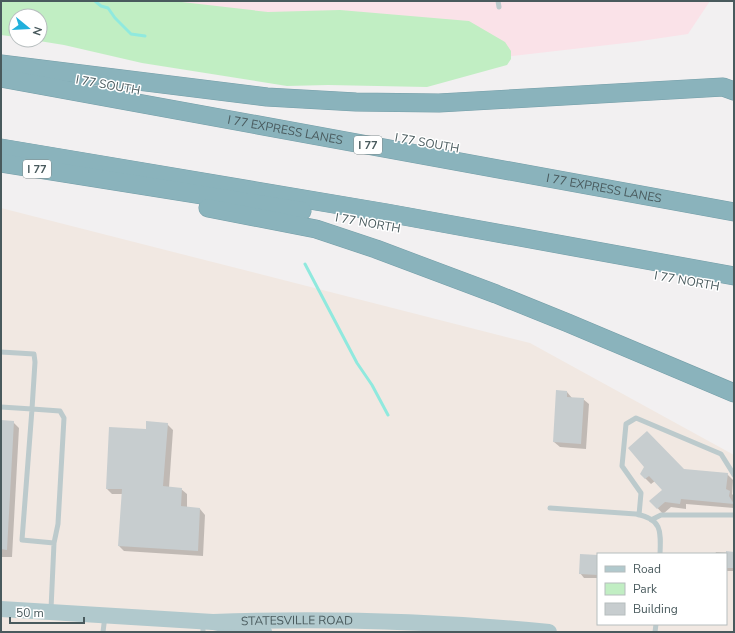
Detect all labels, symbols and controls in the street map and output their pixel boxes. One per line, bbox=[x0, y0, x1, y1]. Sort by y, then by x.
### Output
north arrow bbox=[8, 8, 48, 48]
text: N bbox=[29, 25, 45, 37]
street label: I 77 SOUTH bbox=[74, 71, 142, 99]
street label: I 77 EXPRESS LANES bbox=[226, 112, 344, 148]
street label: I 77 SOUTH bbox=[393, 129, 461, 157]
road number: I 77 bbox=[354, 136, 382, 154]
road number: I 77 bbox=[23, 160, 51, 178]
street label: I 77 EXPRESS LANES bbox=[545, 170, 663, 207]
street label: I 77 NORTH bbox=[334, 209, 402, 237]
street label: I 77 NORTH bbox=[653, 267, 721, 295]
legend bbox=[597, 553, 727, 625]
text: Road bbox=[633, 561, 661, 577]
text: Park bbox=[633, 581, 658, 597]
scale bar bbox=[10, 599, 84, 625]
text: Building bbox=[633, 601, 678, 617]
text: 50 m bbox=[16, 605, 44, 621]
street label: STATESVILLE ROAD bbox=[241, 612, 353, 629]

